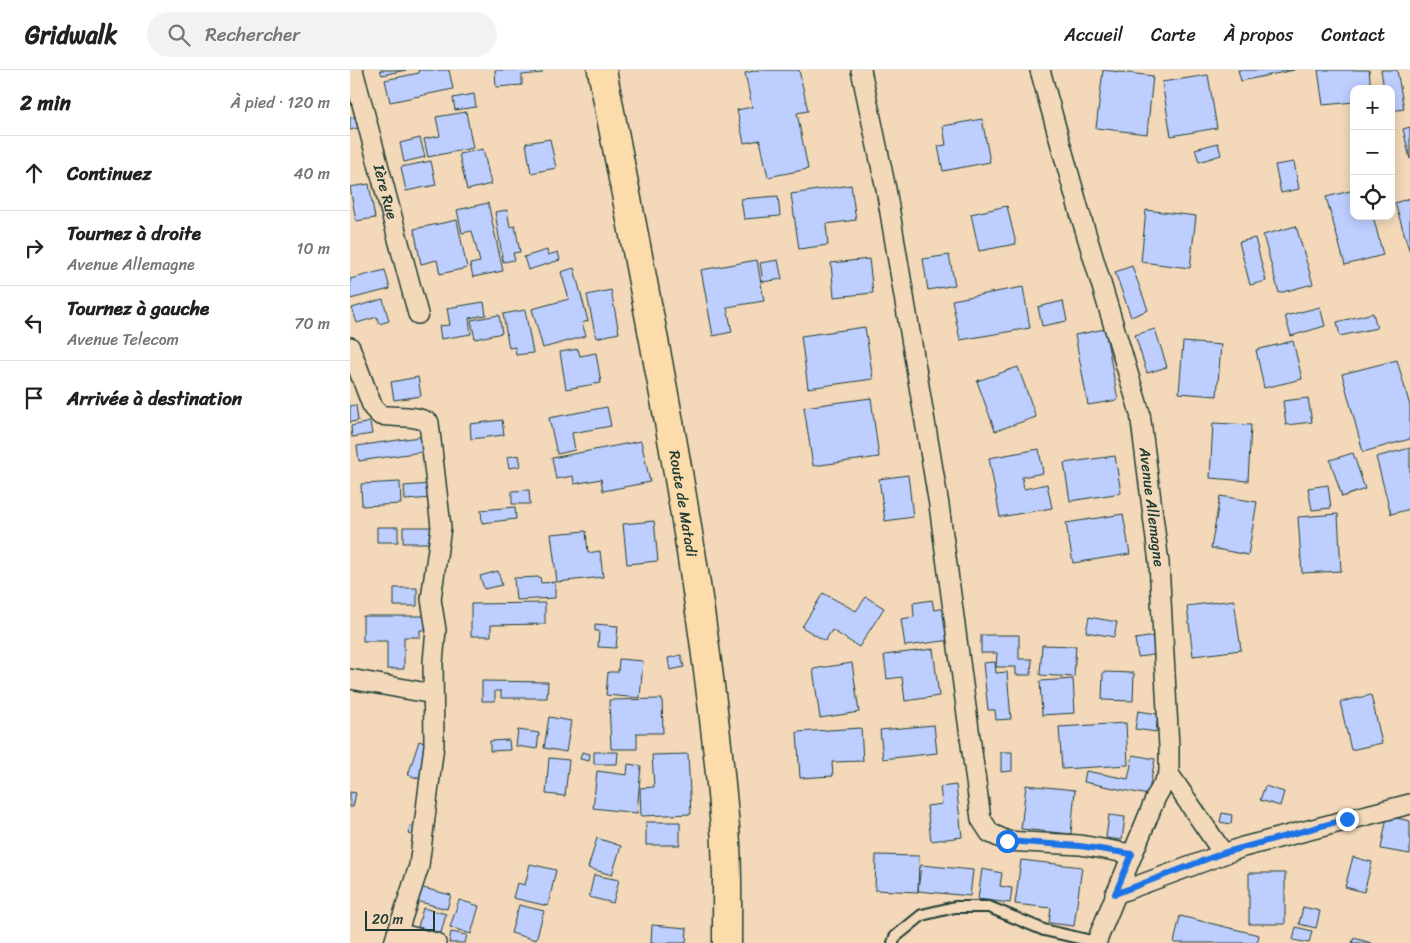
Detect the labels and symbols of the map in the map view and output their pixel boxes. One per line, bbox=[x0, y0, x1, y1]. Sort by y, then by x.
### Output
street label: Ière Rue bbox=[365, 160, 405, 222]
street label: Avenue Allemagne bbox=[1131, 445, 1172, 568]
street label: Route de Matadi bbox=[661, 448, 705, 559]
route end bbox=[1336, 808, 1359, 831]
route start bbox=[996, 830, 1019, 853]
scale bar bbox=[365, 908, 435, 931]

